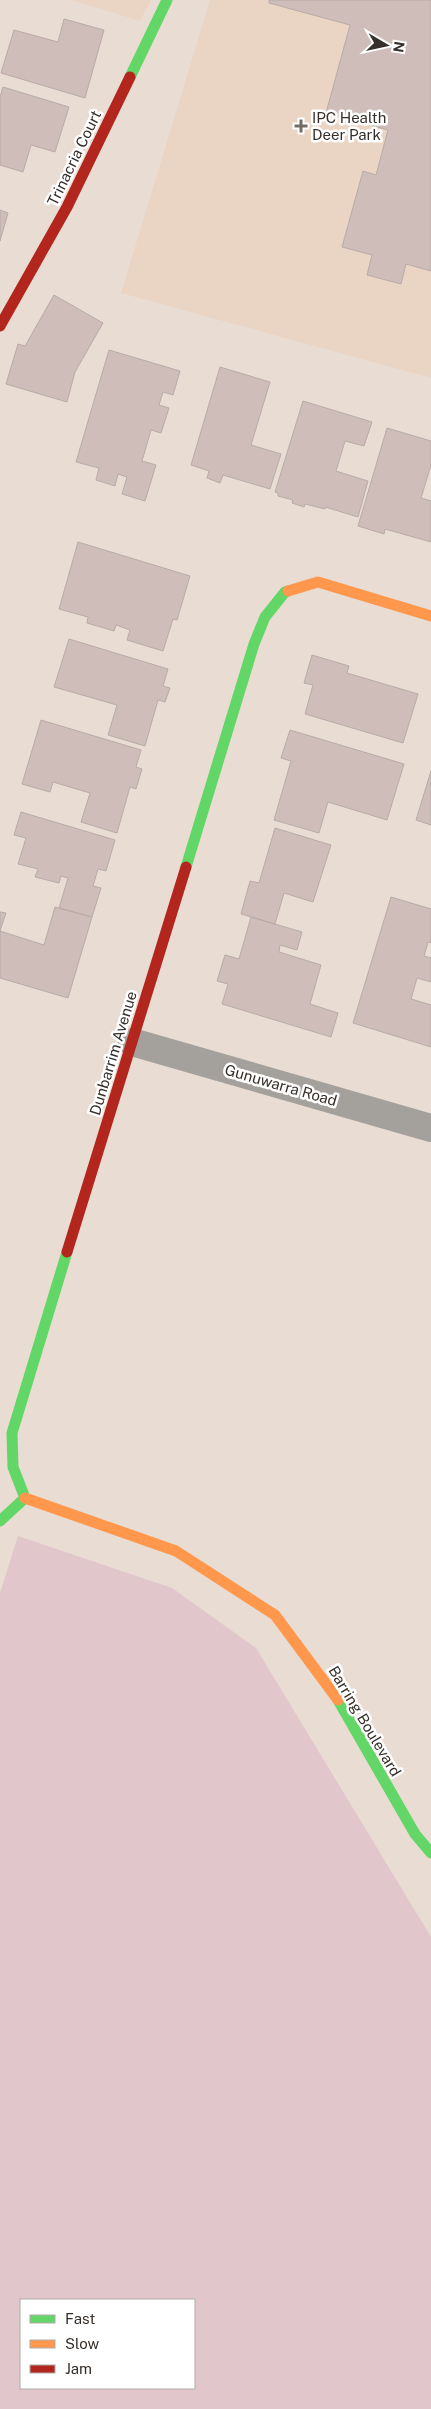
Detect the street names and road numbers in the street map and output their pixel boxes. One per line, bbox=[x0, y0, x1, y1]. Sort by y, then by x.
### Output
street label: Trinacria Court bbox=[44, 108, 104, 208]
street label: Dunbarrim Avenue bbox=[86, 989, 140, 1117]
street label: Gunuwarra Road bbox=[223, 1061, 339, 1109]
street label: Barring Boulevard bbox=[325, 1663, 405, 1779]

